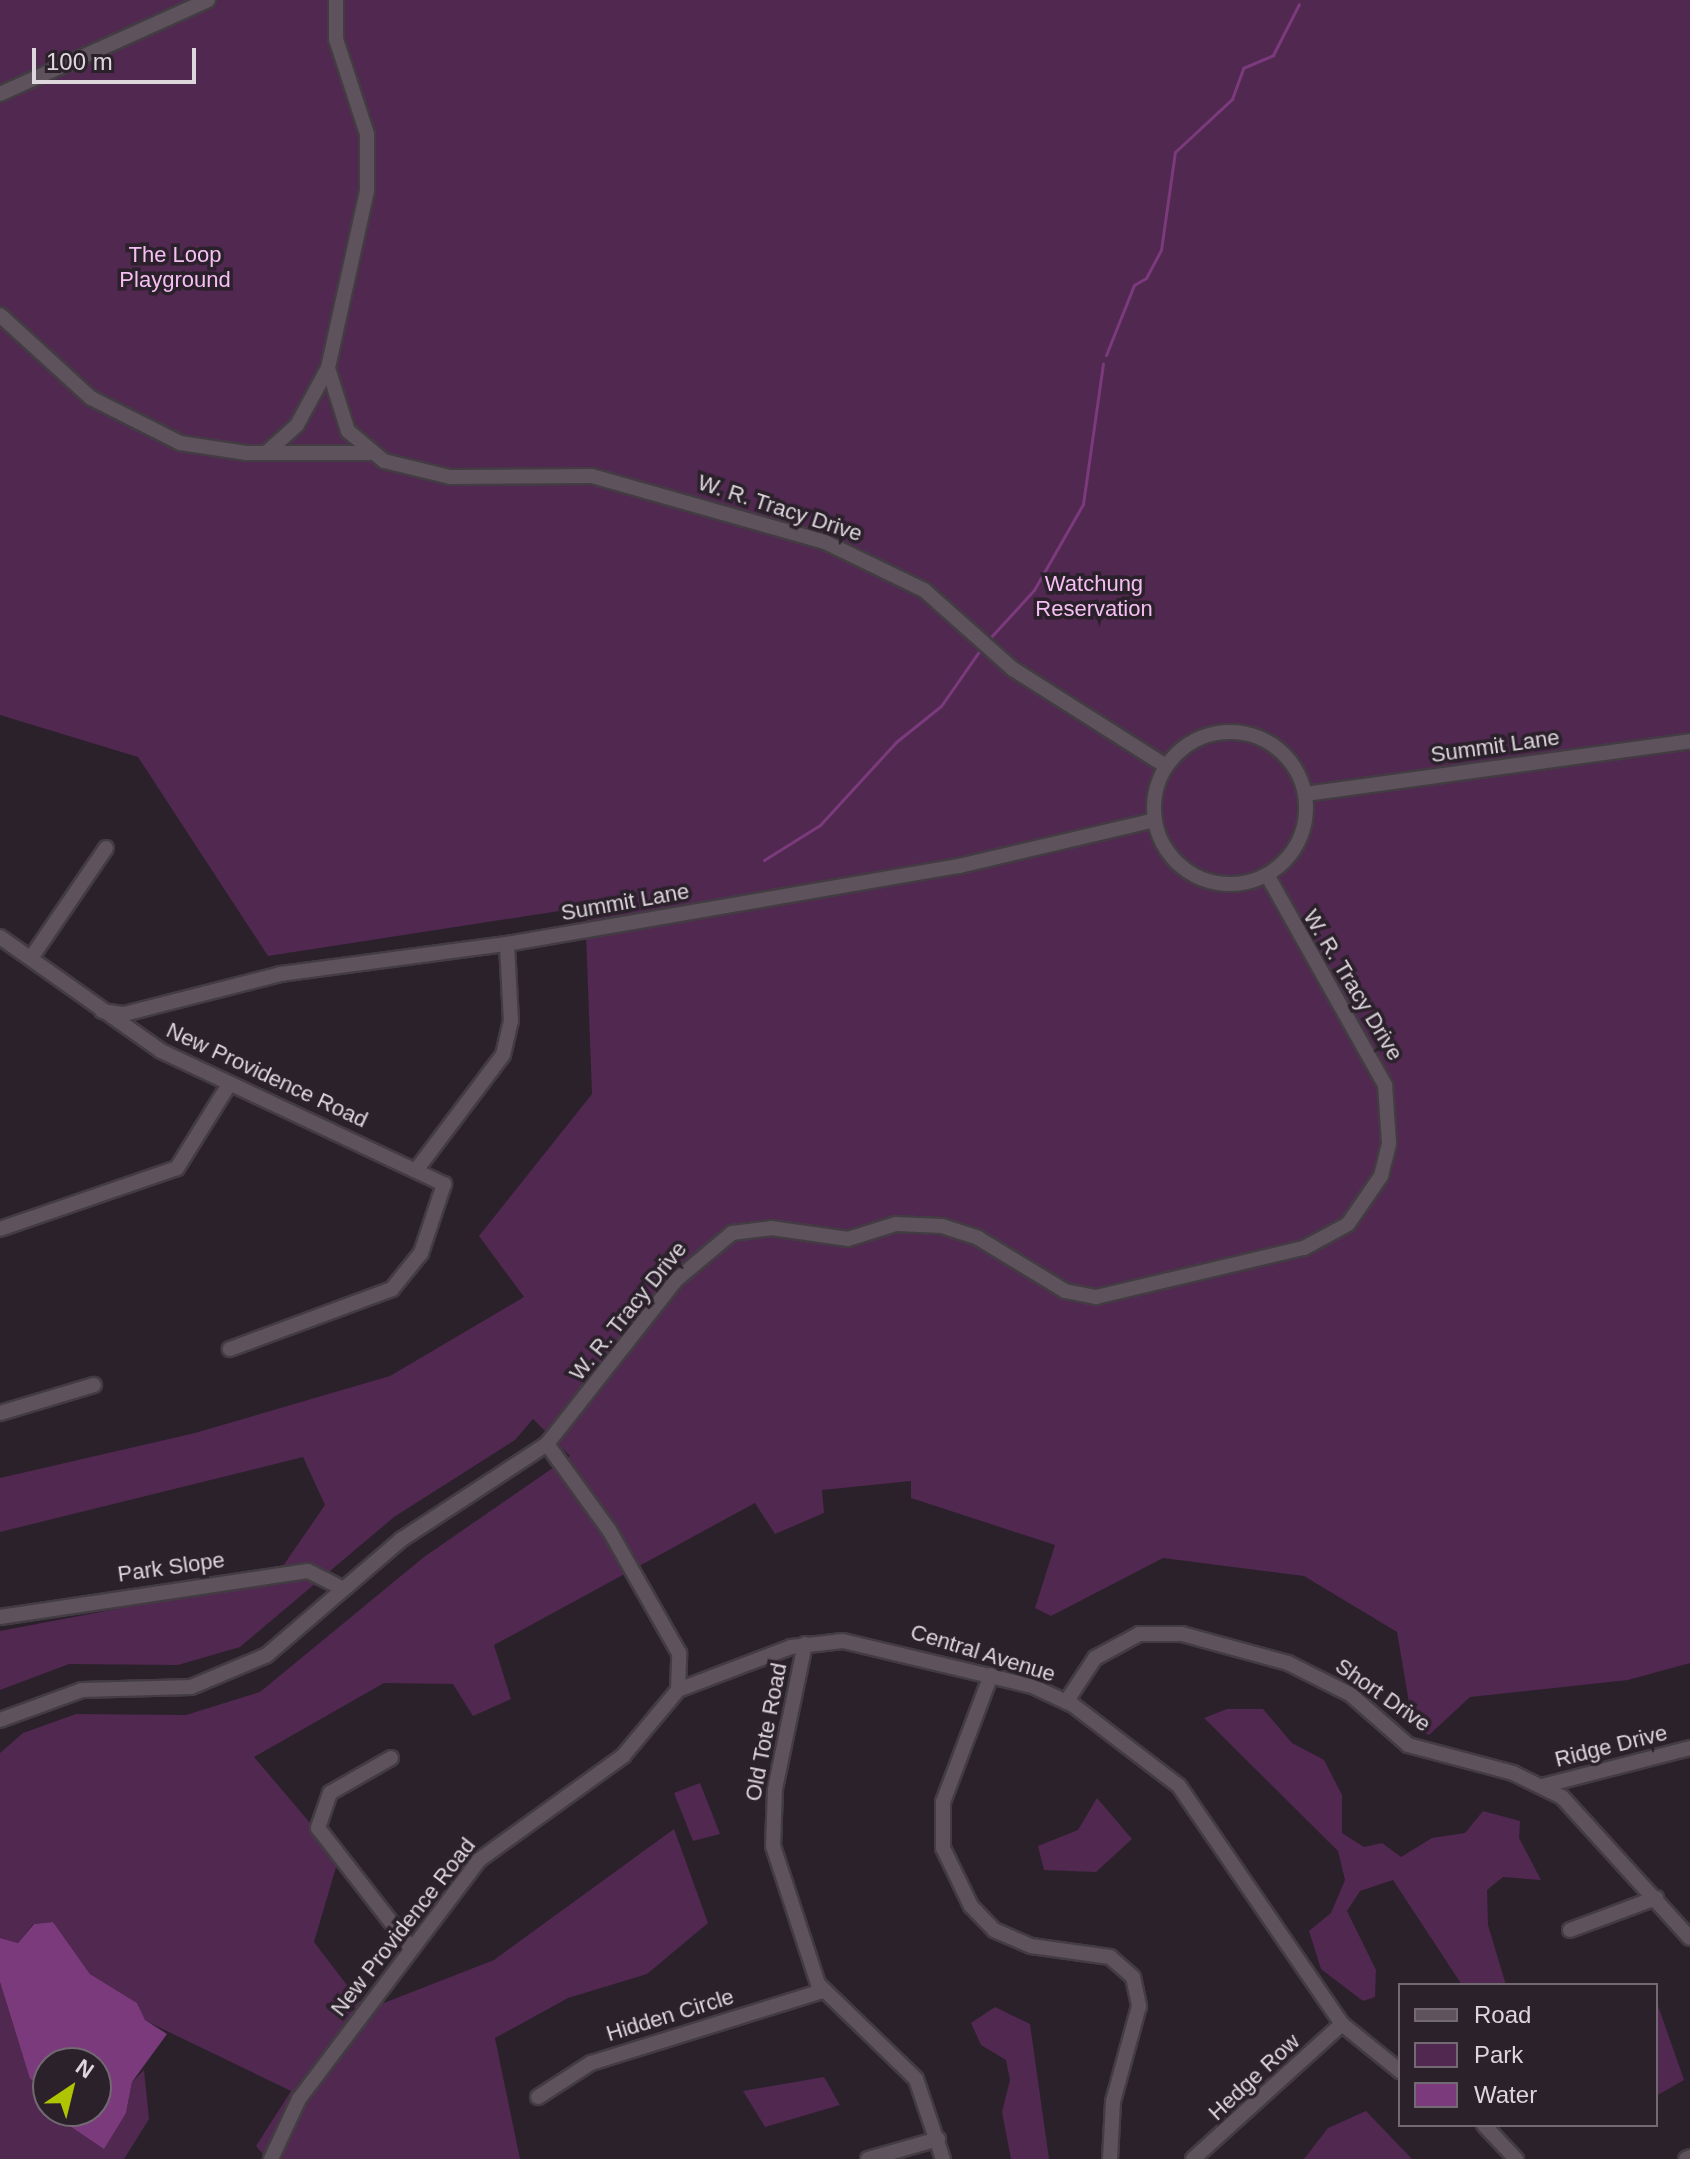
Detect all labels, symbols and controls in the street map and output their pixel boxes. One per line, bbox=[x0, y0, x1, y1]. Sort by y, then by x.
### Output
scale bar bbox=[36, 32, 200, 82]
text: 100 m bbox=[46, 48, 113, 75]
park label: The Loop Playground bbox=[119, 241, 231, 292]
street label: W. R. Tracy Drive bbox=[694, 469, 866, 547]
park label: Watchung Reservation bbox=[1035, 570, 1153, 622]
street label: Summit Lane bbox=[1429, 724, 1561, 768]
street label: Summit Lane bbox=[559, 878, 691, 926]
street label: W. R. Tracy Drive bbox=[1298, 905, 1408, 1065]
street label: New Providence Road bbox=[162, 1017, 372, 1133]
street label: W. R. Tracy Drive bbox=[564, 1236, 692, 1386]
street label: Park Slope bbox=[116, 1546, 226, 1588]
street label: Central Avenue bbox=[907, 1618, 1059, 1688]
street label: Short Drive bbox=[1330, 1653, 1436, 1737]
street label: Old Tote Road bbox=[740, 1660, 792, 1804]
street label: Ridge Drive bbox=[1552, 1719, 1670, 1773]
street label: New Providence Road bbox=[325, 1833, 481, 2021]
street label: Hidden Circle bbox=[603, 1983, 737, 2047]
legend bbox=[1398, 1983, 1658, 2127]
text: Road bbox=[1474, 2001, 1531, 2028]
street label: Hedge Row bbox=[1203, 2028, 1305, 2126]
text: Park bbox=[1474, 2041, 1523, 2068]
north arrow bbox=[32, 2047, 112, 2127]
text: N bbox=[71, 2054, 99, 2083]
text: Water bbox=[1474, 2081, 1537, 2108]

